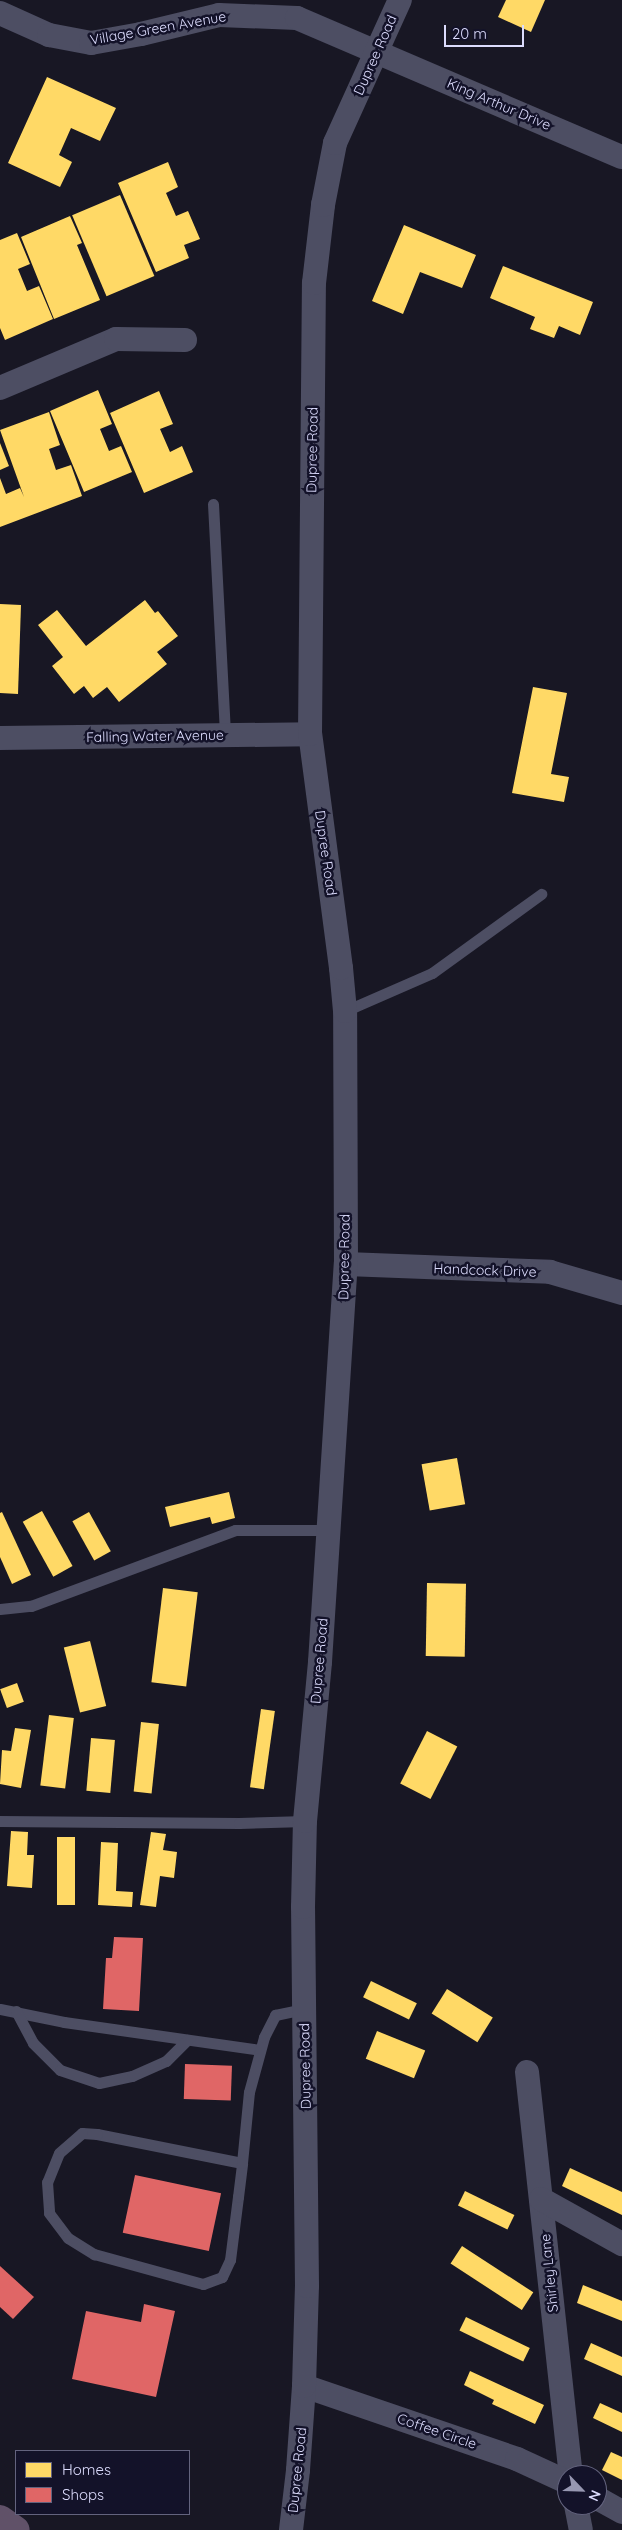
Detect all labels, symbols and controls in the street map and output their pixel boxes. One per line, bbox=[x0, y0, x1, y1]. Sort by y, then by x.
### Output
street label: Village Green Avenue bbox=[89, 8, 227, 48]
street label: Dupree Road bbox=[350, 12, 400, 98]
scale bar bbox=[447, 15, 527, 47]
text: 20 m bbox=[452, 24, 487, 43]
street label: King Arthur Drive bbox=[445, 75, 553, 133]
street label: Dupree Road bbox=[303, 407, 321, 493]
street label: Falling Water Avenue bbox=[86, 726, 224, 746]
street label: Dupree Road bbox=[312, 809, 340, 897]
street label: Dupree Road bbox=[335, 1214, 353, 1300]
street label: Handcock Drive bbox=[433, 1260, 537, 1280]
street label: Dupree Road bbox=[307, 1617, 331, 1705]
street label: Dupree Road bbox=[296, 2023, 314, 2109]
street label: Shirley Lane bbox=[537, 2233, 561, 2313]
street label: Coffee Circle bbox=[395, 2410, 479, 2452]
street label: Dupree Road bbox=[284, 2426, 310, 2514]
legend bbox=[15, 2450, 190, 2515]
text: Homes bbox=[62, 2460, 111, 2479]
north arrow bbox=[557, 2465, 607, 2515]
text: Shops bbox=[62, 2485, 104, 2504]
text: N bbox=[584, 2487, 605, 2504]

